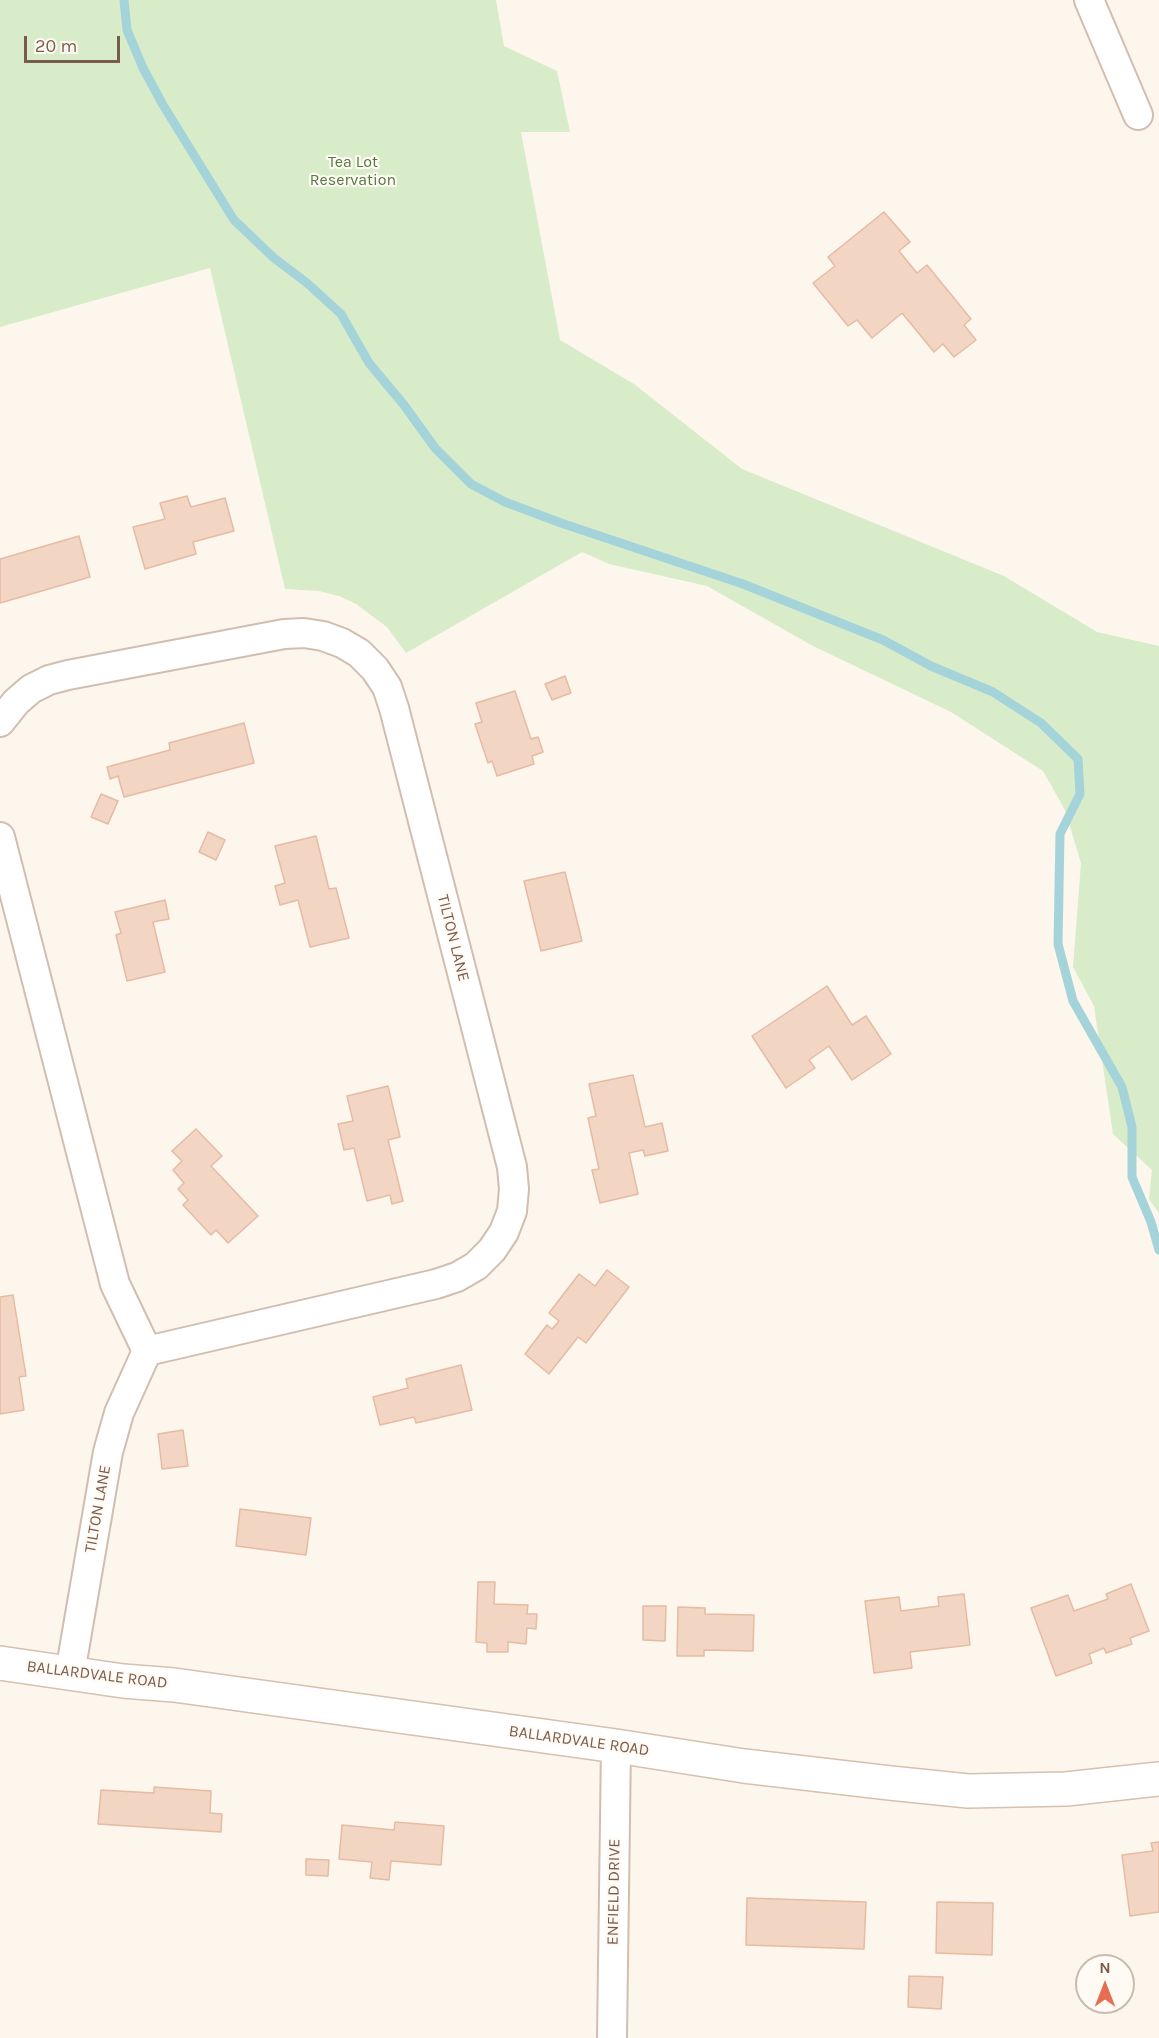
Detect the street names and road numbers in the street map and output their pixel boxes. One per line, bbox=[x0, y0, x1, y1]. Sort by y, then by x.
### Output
street label: TILTON LANE bbox=[433, 893, 473, 983]
street label: TILTON LANE bbox=[81, 1464, 115, 1554]
street label: BALLARDVALE ROAD bbox=[26, 1657, 168, 1693]
street label: BALLARDVALE ROAD bbox=[508, 1722, 650, 1760]
street label: ENFIELD DRIVE bbox=[603, 1839, 625, 1945]

